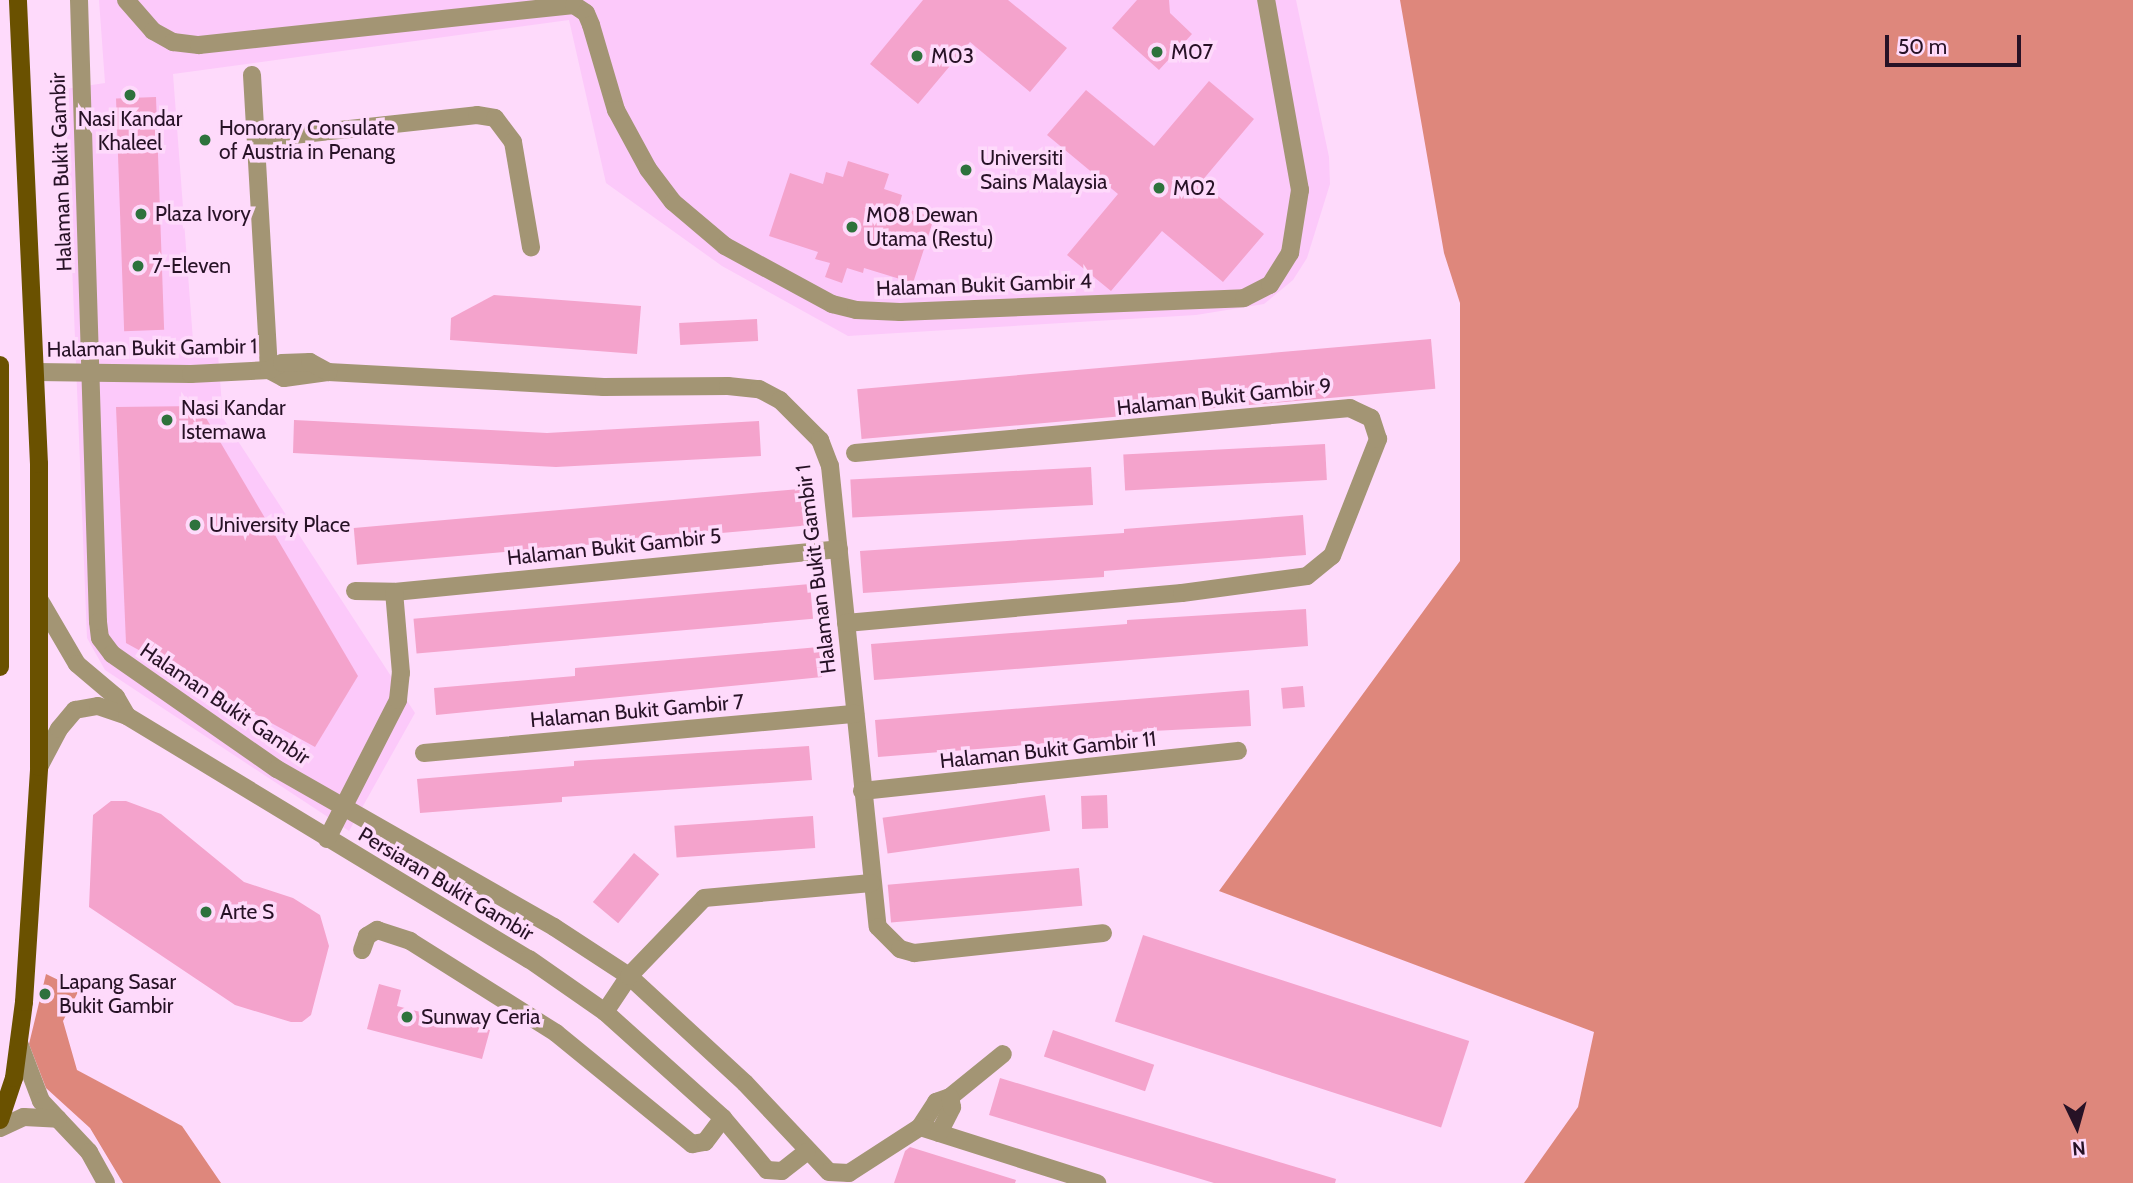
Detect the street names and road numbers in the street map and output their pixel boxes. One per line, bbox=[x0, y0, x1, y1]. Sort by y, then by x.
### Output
street label: Halaman Bukit Gambir bbox=[45, 72, 77, 272]
street label: Halaman Bukit Gambir 4 bbox=[876, 269, 1092, 301]
street label: Halaman Bukit Gambir 1 bbox=[46, 334, 258, 362]
street label: Halaman Bukit Gambir 9 bbox=[1115, 373, 1333, 421]
street label: Halaman Bukit Gambir 1 bbox=[791, 463, 841, 675]
street label: Halaman Bukit Gambir 5 bbox=[506, 523, 722, 571]
street label: Halaman Bukit Gambir bbox=[135, 638, 315, 770]
street label: Halaman Bukit Gambir 7 bbox=[529, 689, 745, 733]
street label: Halaman Bukit Gambir 11 bbox=[938, 726, 1158, 774]
street label: Persiaran Bukit Gambir bbox=[354, 822, 538, 946]

